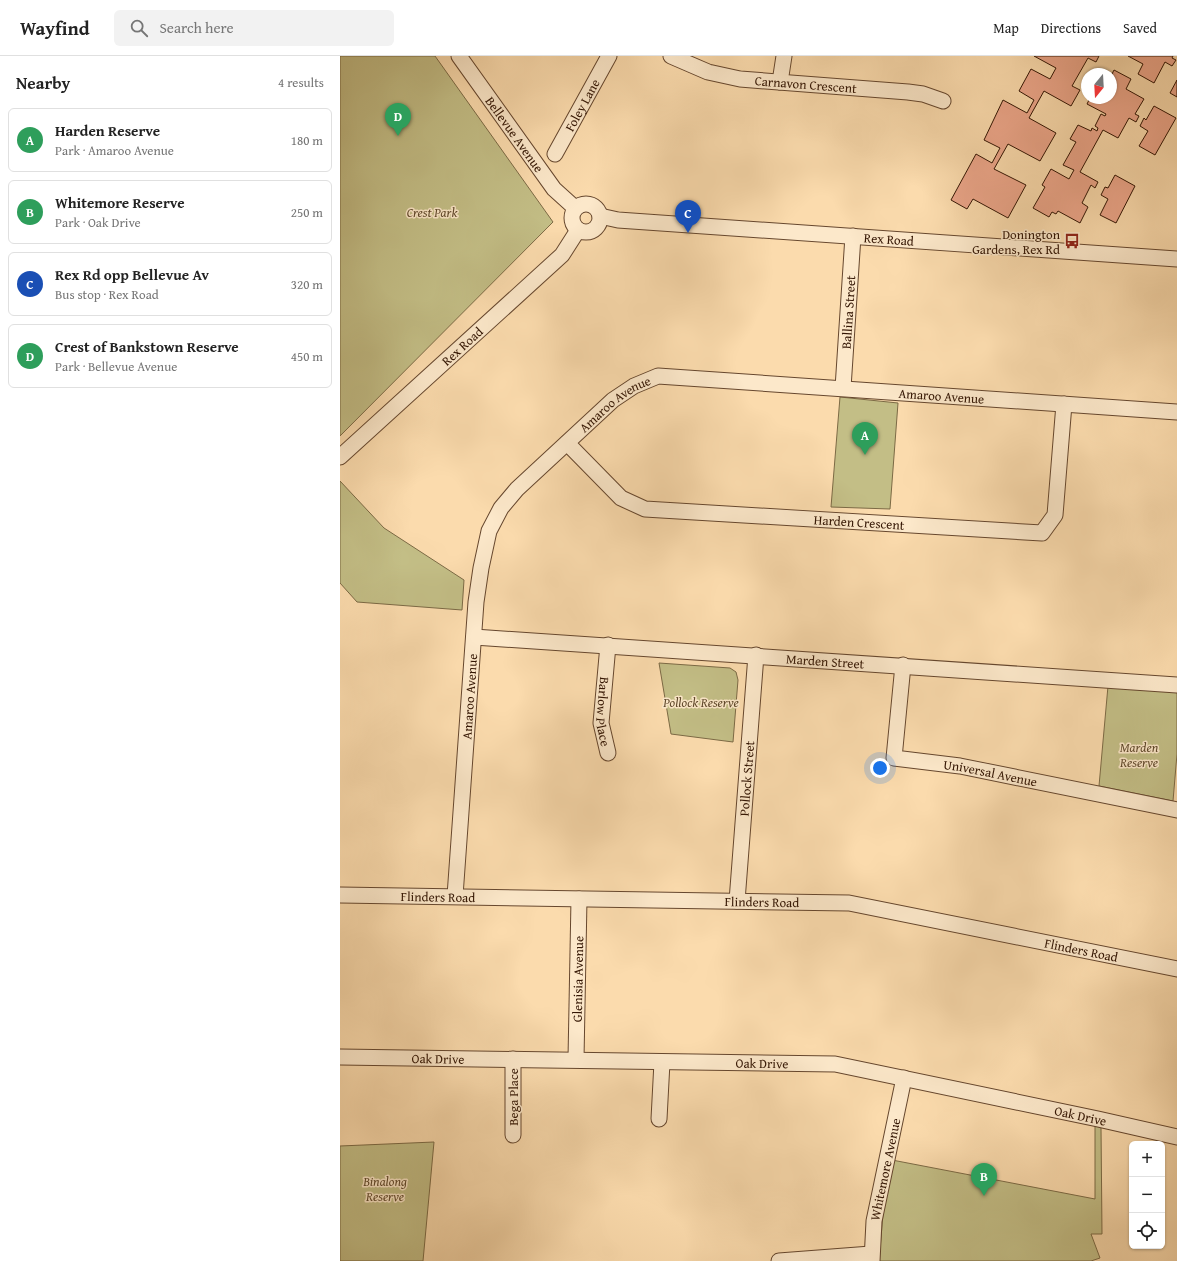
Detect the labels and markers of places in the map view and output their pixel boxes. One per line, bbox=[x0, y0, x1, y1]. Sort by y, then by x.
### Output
pin: D bbox=[385, 103, 411, 136]
pin: C bbox=[675, 200, 701, 233]
place label: Donington Gardens, Rex Rd bbox=[972, 225, 1061, 259]
bus stop icon: Donington Gardens, Rex Rd bbox=[1063, 232, 1081, 250]
pin: A bbox=[852, 422, 878, 455]
pin: B bbox=[971, 1163, 997, 1196]

